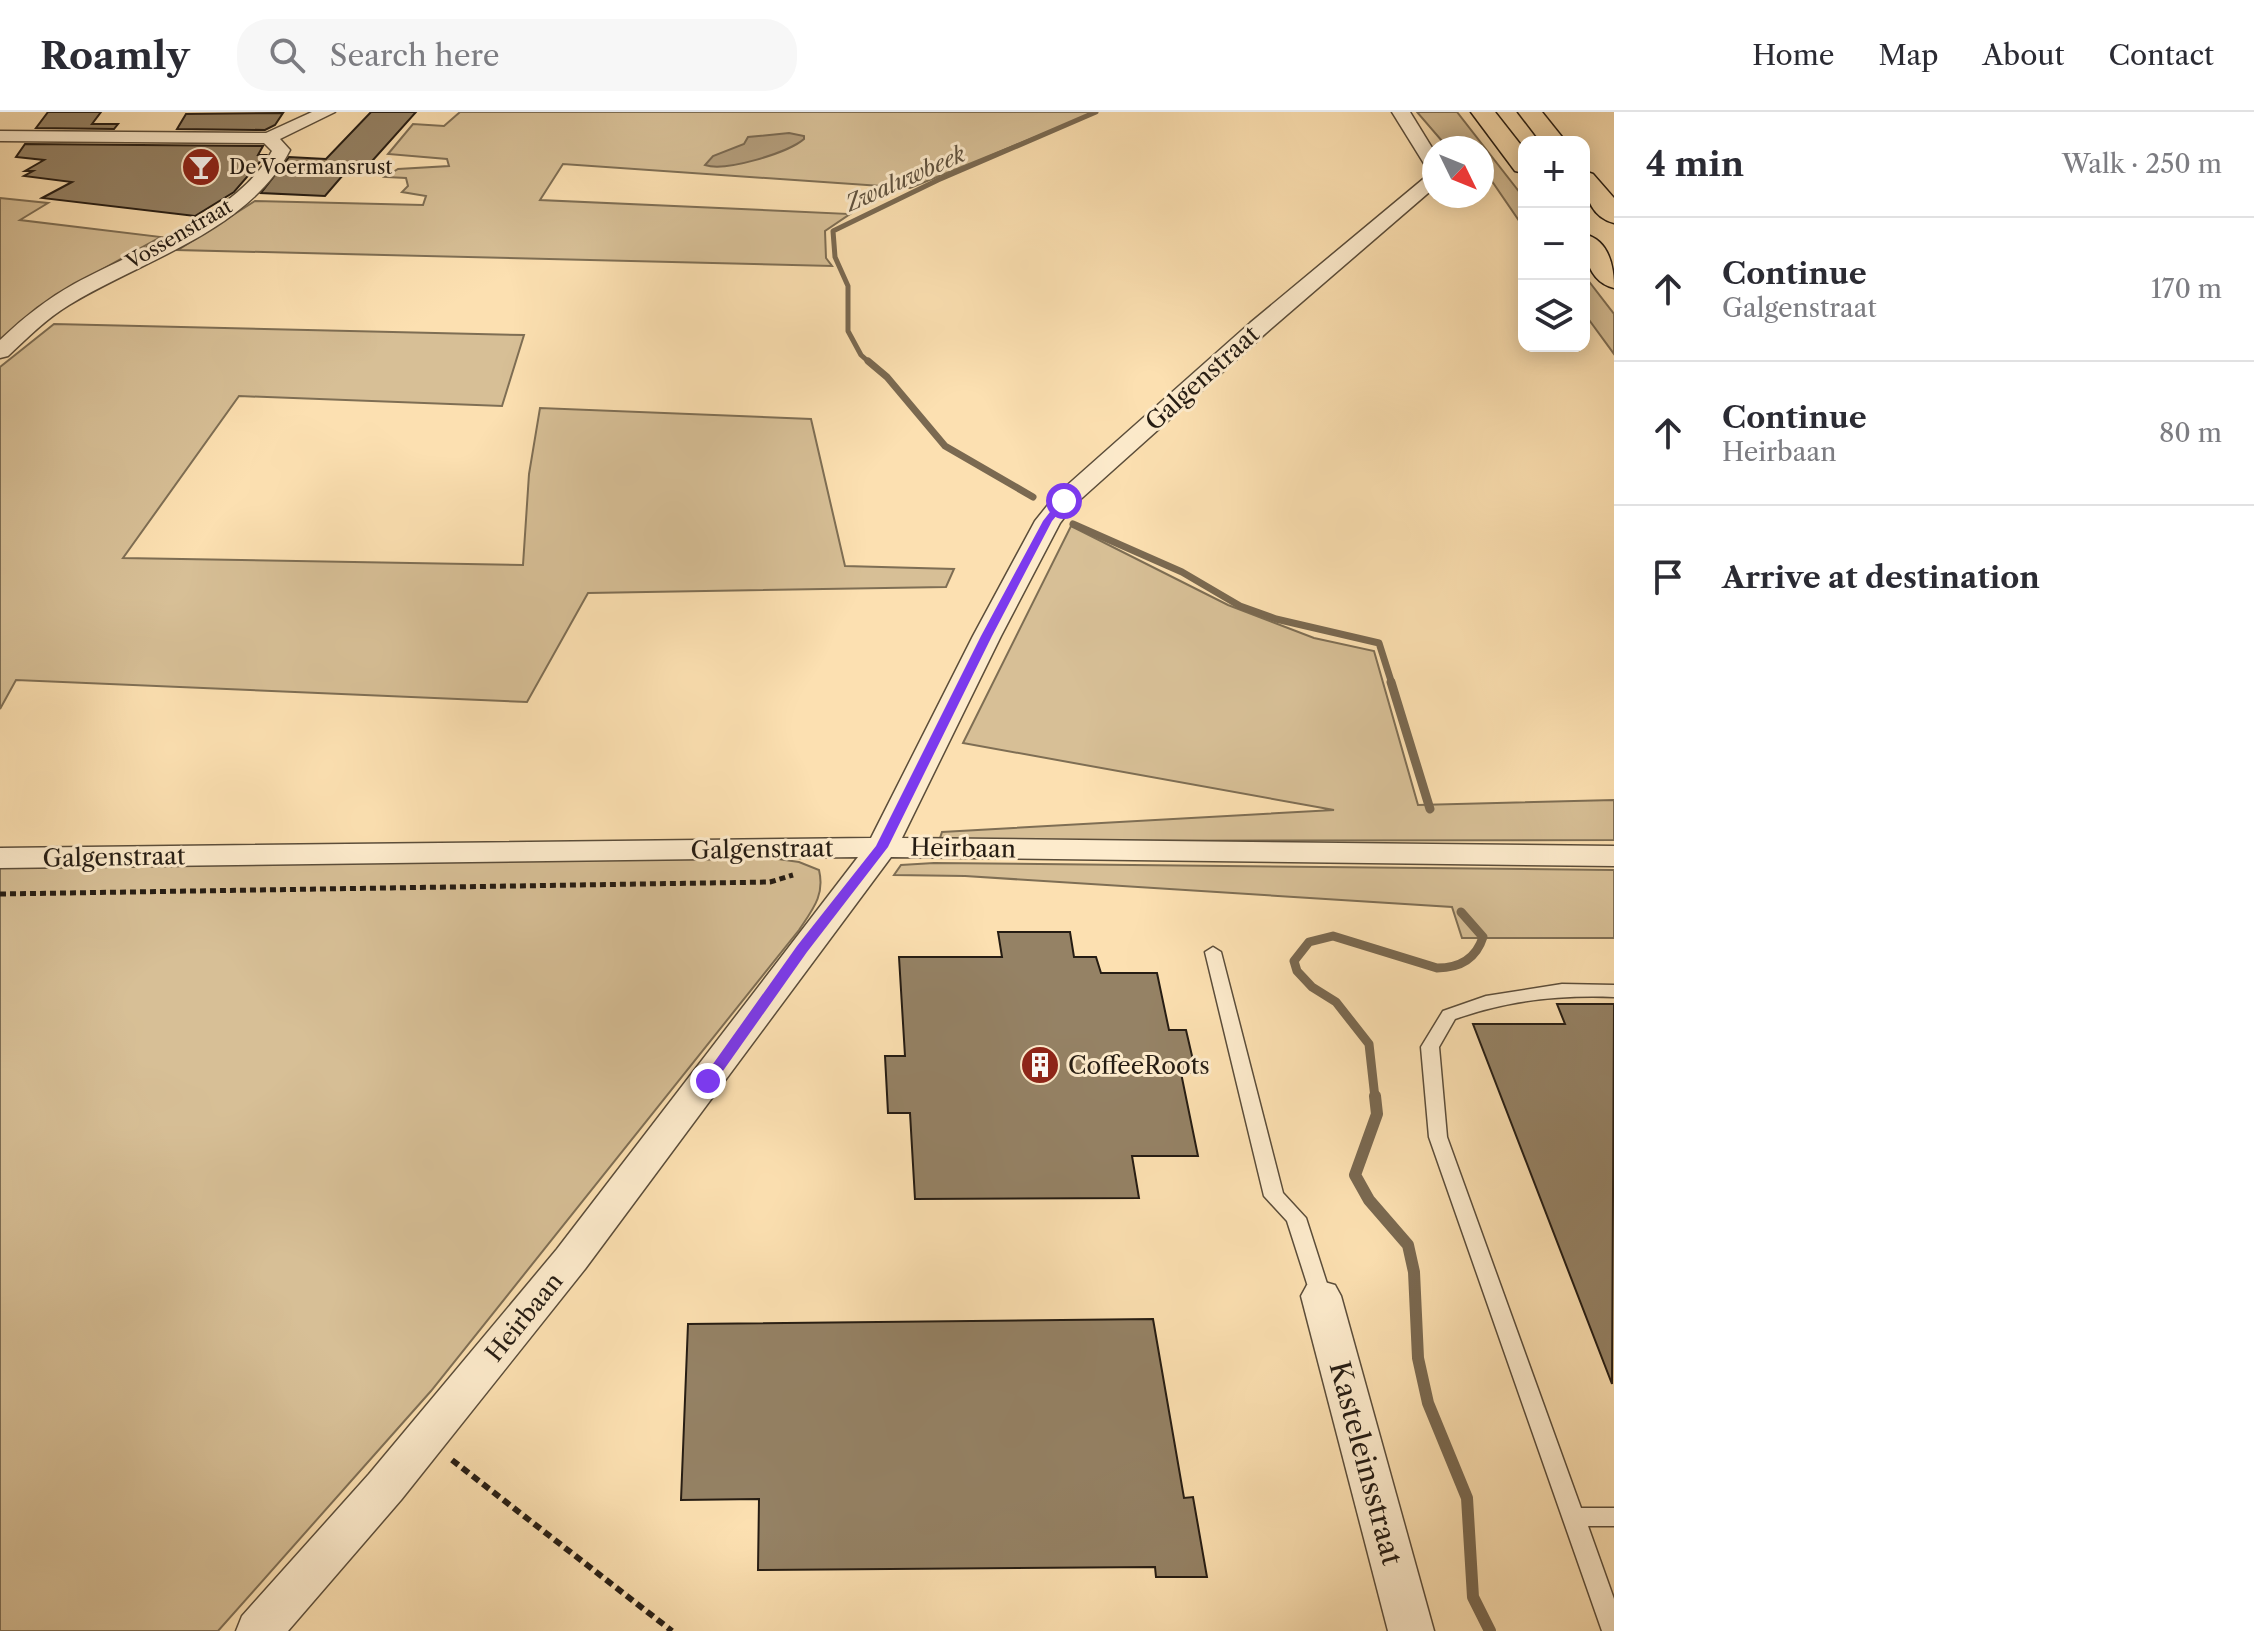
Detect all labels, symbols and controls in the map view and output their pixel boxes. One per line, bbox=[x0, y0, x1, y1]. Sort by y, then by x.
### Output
search box bbox=[237, 19, 797, 91]
text: Roamly bbox=[40, 32, 189, 79]
icon: search bbox=[265, 33, 309, 77]
text: Search here bbox=[329, 37, 499, 74]
text: Home bbox=[1752, 38, 1834, 72]
text: Map bbox=[1878, 38, 1938, 72]
text: About bbox=[1982, 38, 2064, 72]
text: Contact bbox=[2108, 38, 2214, 72]
north arrow bbox=[1422, 136, 1494, 208]
map controls bbox=[1518, 136, 1590, 352]
button: + bbox=[1518, 136, 1590, 208]
water label: Zwaluwbeek bbox=[840, 140, 970, 218]
text: 4 min bbox=[1646, 143, 1744, 185]
bar icon: De Voermansrust bbox=[180, 146, 222, 188]
text: Walk · 250 m bbox=[2062, 148, 2222, 180]
place label: De Voermansrust bbox=[229, 155, 392, 179]
street label: Vossenstraat bbox=[121, 194, 236, 274]
button: − bbox=[1518, 208, 1590, 280]
text: Continue bbox=[1722, 255, 1867, 292]
icon: ahead bbox=[1646, 267, 1690, 311]
text: 170 m bbox=[2151, 273, 2222, 305]
button: layers bbox=[1518, 280, 1590, 352]
text: Galgenstraat bbox=[1722, 292, 1877, 324]
street label: Galgenstraat bbox=[1139, 319, 1265, 437]
text: Continue bbox=[1722, 399, 1867, 436]
icon: ahead bbox=[1646, 411, 1690, 455]
text: 80 m bbox=[2159, 417, 2222, 449]
text: Heirbaan bbox=[1722, 436, 1837, 468]
route start bbox=[1046, 483, 1082, 519]
icon: arrive bbox=[1646, 555, 1690, 599]
text: Arrive at destination bbox=[1722, 559, 2040, 596]
street label: Galgenstraat bbox=[690, 833, 834, 865]
street label: Heirbaan bbox=[910, 833, 1016, 863]
street label: Galgenstraat bbox=[42, 841, 186, 873]
building icon: CoffeeRoots bbox=[1019, 1044, 1061, 1086]
place label: CoffeeRoots bbox=[1068, 1051, 1210, 1080]
route end bbox=[690, 1063, 726, 1099]
street label: Heirbaan bbox=[479, 1267, 569, 1367]
street label: Kasteleinsstraat bbox=[1322, 1357, 1410, 1569]

